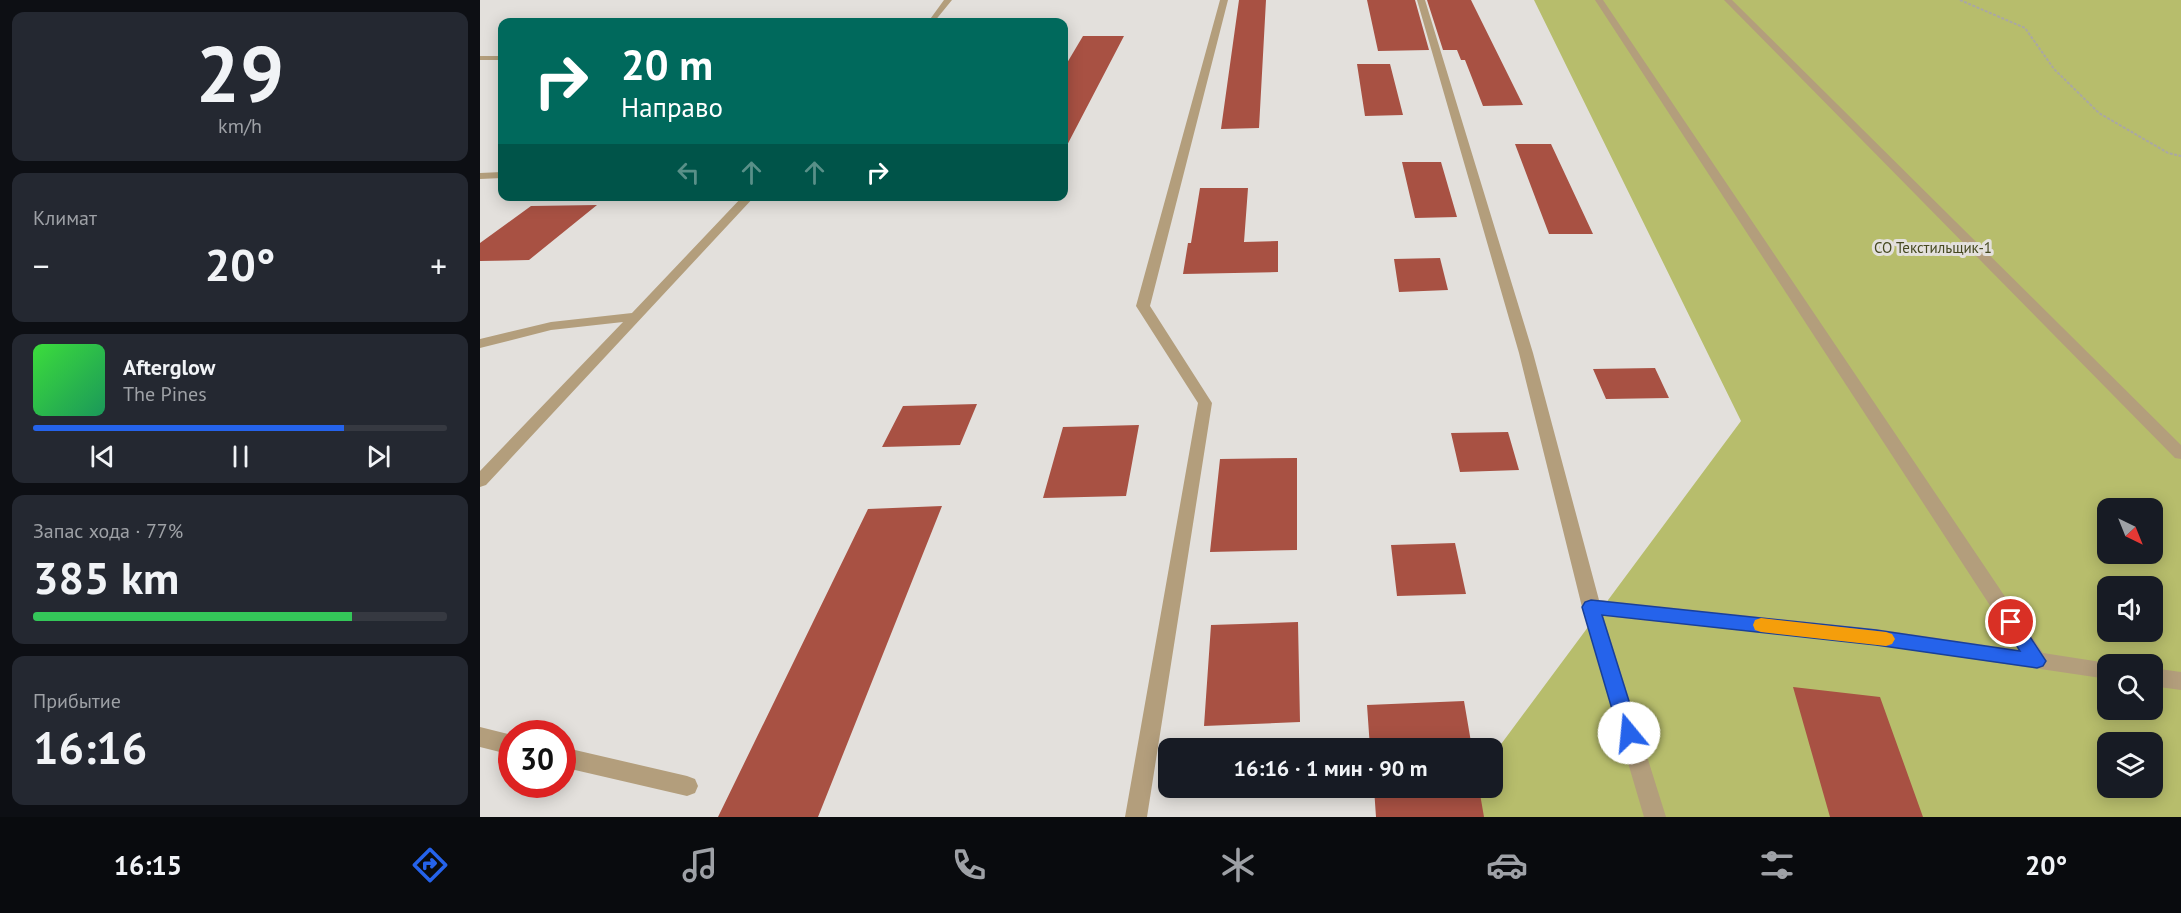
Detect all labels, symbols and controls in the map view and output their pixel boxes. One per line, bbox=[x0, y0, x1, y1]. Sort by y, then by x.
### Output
text: 29 bbox=[196, 23, 284, 124]
text: 20 m bbox=[621, 37, 713, 92]
icon: right bbox=[522, 42, 600, 120]
text: Направо bbox=[621, 90, 723, 124]
text: km/h bbox=[218, 113, 262, 139]
icon: left bbox=[672, 156, 705, 189]
icon: ahead bbox=[735, 156, 768, 189]
icon: ahead bbox=[798, 156, 831, 189]
icon: right bbox=[861, 156, 894, 189]
text: Климат bbox=[33, 205, 97, 231]
text: 20° bbox=[205, 235, 275, 293]
park label: СО Текстильщик-1 bbox=[1874, 238, 1992, 257]
text: − bbox=[33, 244, 50, 287]
text: + bbox=[430, 244, 447, 287]
text: Afterglow bbox=[123, 353, 215, 381]
text: The Pines bbox=[123, 381, 207, 407]
icon: previous bbox=[86, 440, 119, 473]
icon: pause bbox=[224, 440, 257, 473]
icon: next bbox=[362, 440, 395, 473]
north arrow bbox=[2097, 498, 2163, 564]
map controls bbox=[2097, 498, 2163, 798]
text: Запас хода · 77% bbox=[33, 518, 183, 544]
text: 385 km bbox=[33, 548, 179, 606]
button: sound bbox=[2097, 576, 2163, 642]
pin bbox=[1985, 596, 2036, 647]
icon: arrive bbox=[1994, 605, 2027, 638]
button: search bbox=[2097, 654, 2163, 720]
text: Прибытие bbox=[33, 688, 121, 714]
position arrow bbox=[1597, 701, 1661, 765]
text: 16:16 bbox=[33, 718, 147, 776]
speed limit sign: 30 bbox=[498, 720, 576, 798]
button: layers bbox=[2097, 732, 2163, 798]
text: 16:16 · 1 мин · 90 m bbox=[1234, 754, 1427, 782]
icon: directions bbox=[409, 844, 451, 886]
icon: music bbox=[679, 844, 721, 886]
icon: phone bbox=[948, 844, 990, 886]
icon: climate bbox=[1217, 844, 1259, 886]
icon: car bbox=[1486, 844, 1528, 886]
icon: filters bbox=[1756, 844, 1798, 886]
text: 16:15 bbox=[114, 848, 182, 882]
text: 20° bbox=[2025, 848, 2067, 882]

